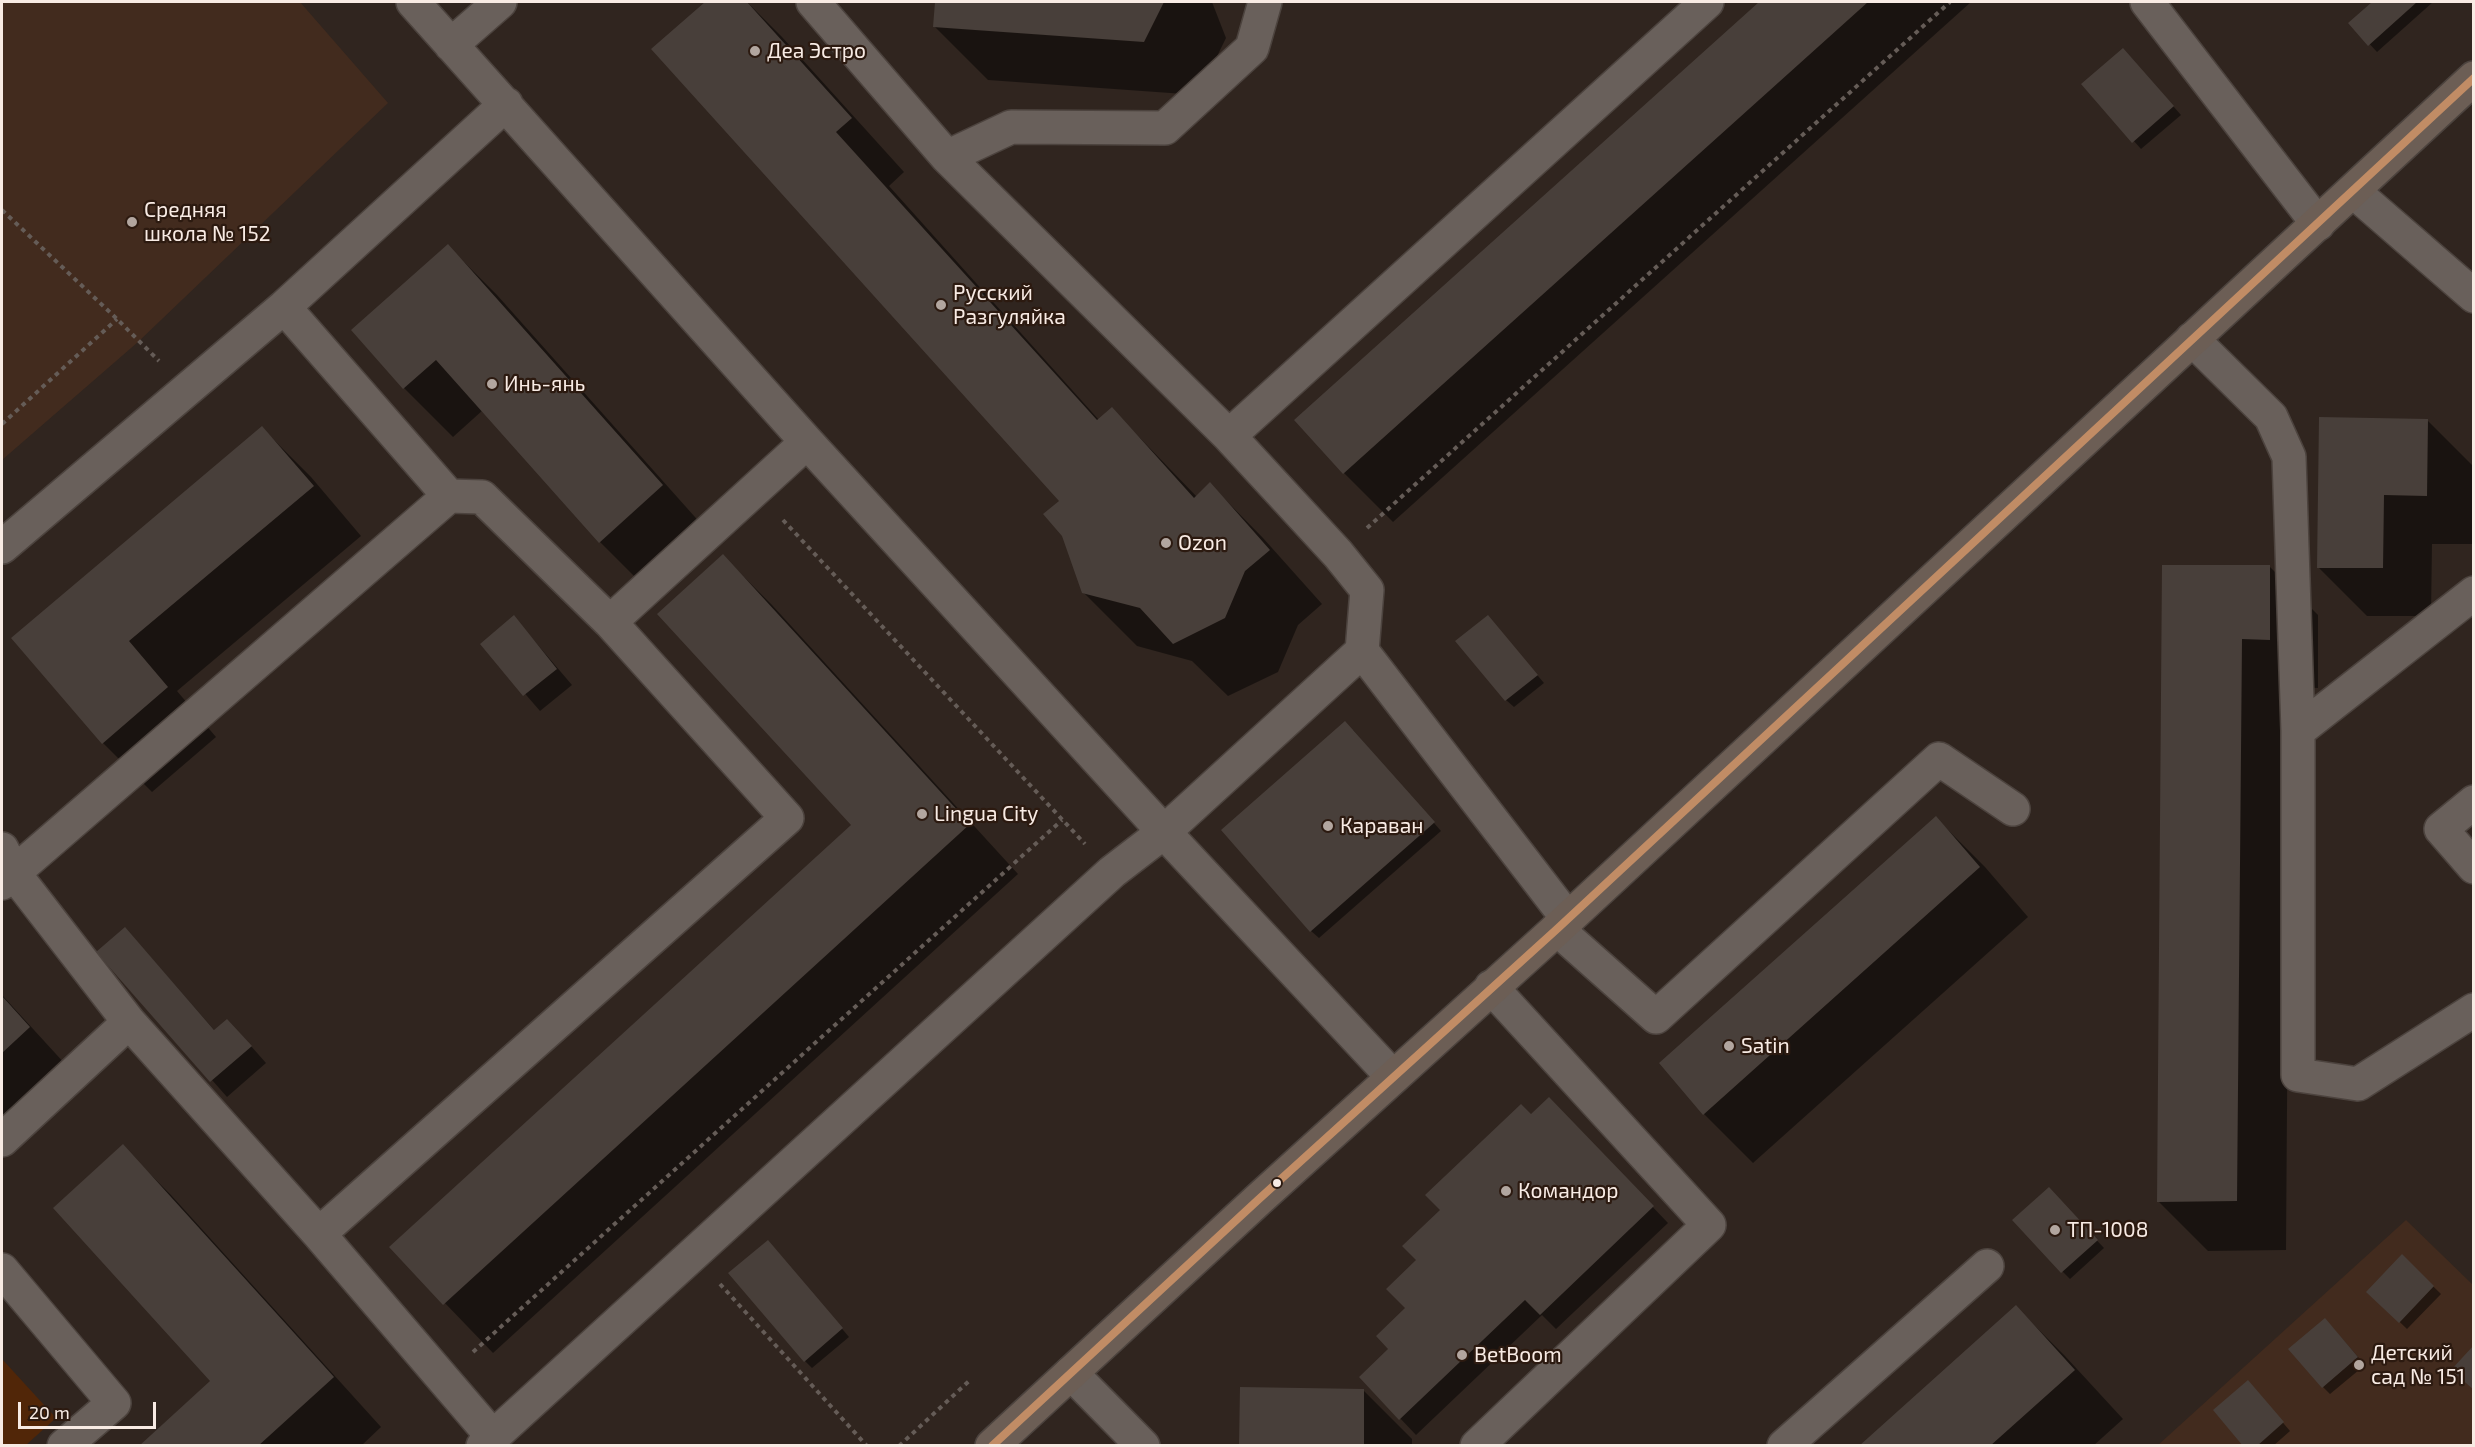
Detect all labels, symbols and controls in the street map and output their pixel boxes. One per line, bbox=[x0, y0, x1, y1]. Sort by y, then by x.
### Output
place label: Деа Эстро bbox=[767, 38, 866, 64]
marker: Деа Эстро bbox=[748, 44, 762, 58]
place label: Средняя школа № 152 bbox=[144, 197, 271, 247]
marker: Средняя школа № 152 bbox=[125, 215, 139, 229]
place label: Русский Разгуляйка bbox=[953, 280, 1066, 330]
marker: Русский Разгуляйка bbox=[934, 298, 948, 312]
place label: Инь-янь bbox=[504, 371, 585, 397]
marker: Инь-янь bbox=[485, 377, 499, 391]
place label: Ozon bbox=[1178, 530, 1227, 556]
marker: Ozon bbox=[1159, 536, 1173, 550]
place label: Lingua City bbox=[934, 801, 1038, 827]
marker: Lingua City bbox=[915, 807, 929, 821]
place label: Караван bbox=[1340, 813, 1423, 839]
marker: Караван bbox=[1321, 819, 1335, 833]
place label: Satin bbox=[1741, 1033, 1790, 1059]
marker: Satin bbox=[1722, 1039, 1736, 1053]
unlabelled marker bbox=[1271, 1177, 1283, 1189]
place label: Командор bbox=[1518, 1178, 1618, 1204]
marker: Командор bbox=[1499, 1184, 1513, 1198]
place label: ТП-1008 bbox=[2067, 1217, 2148, 1243]
marker: ТП-1008 bbox=[2048, 1223, 2062, 1237]
place label: Детский сад № 151 bbox=[2371, 1340, 2465, 1390]
place label: BetBoom bbox=[1474, 1342, 1562, 1368]
marker: BetBoom bbox=[1455, 1348, 1469, 1362]
marker: Детский сад № 151 bbox=[2352, 1358, 2366, 1372]
scale bar bbox=[21, 1390, 159, 1428]
text: 20 m bbox=[29, 1401, 70, 1423]

